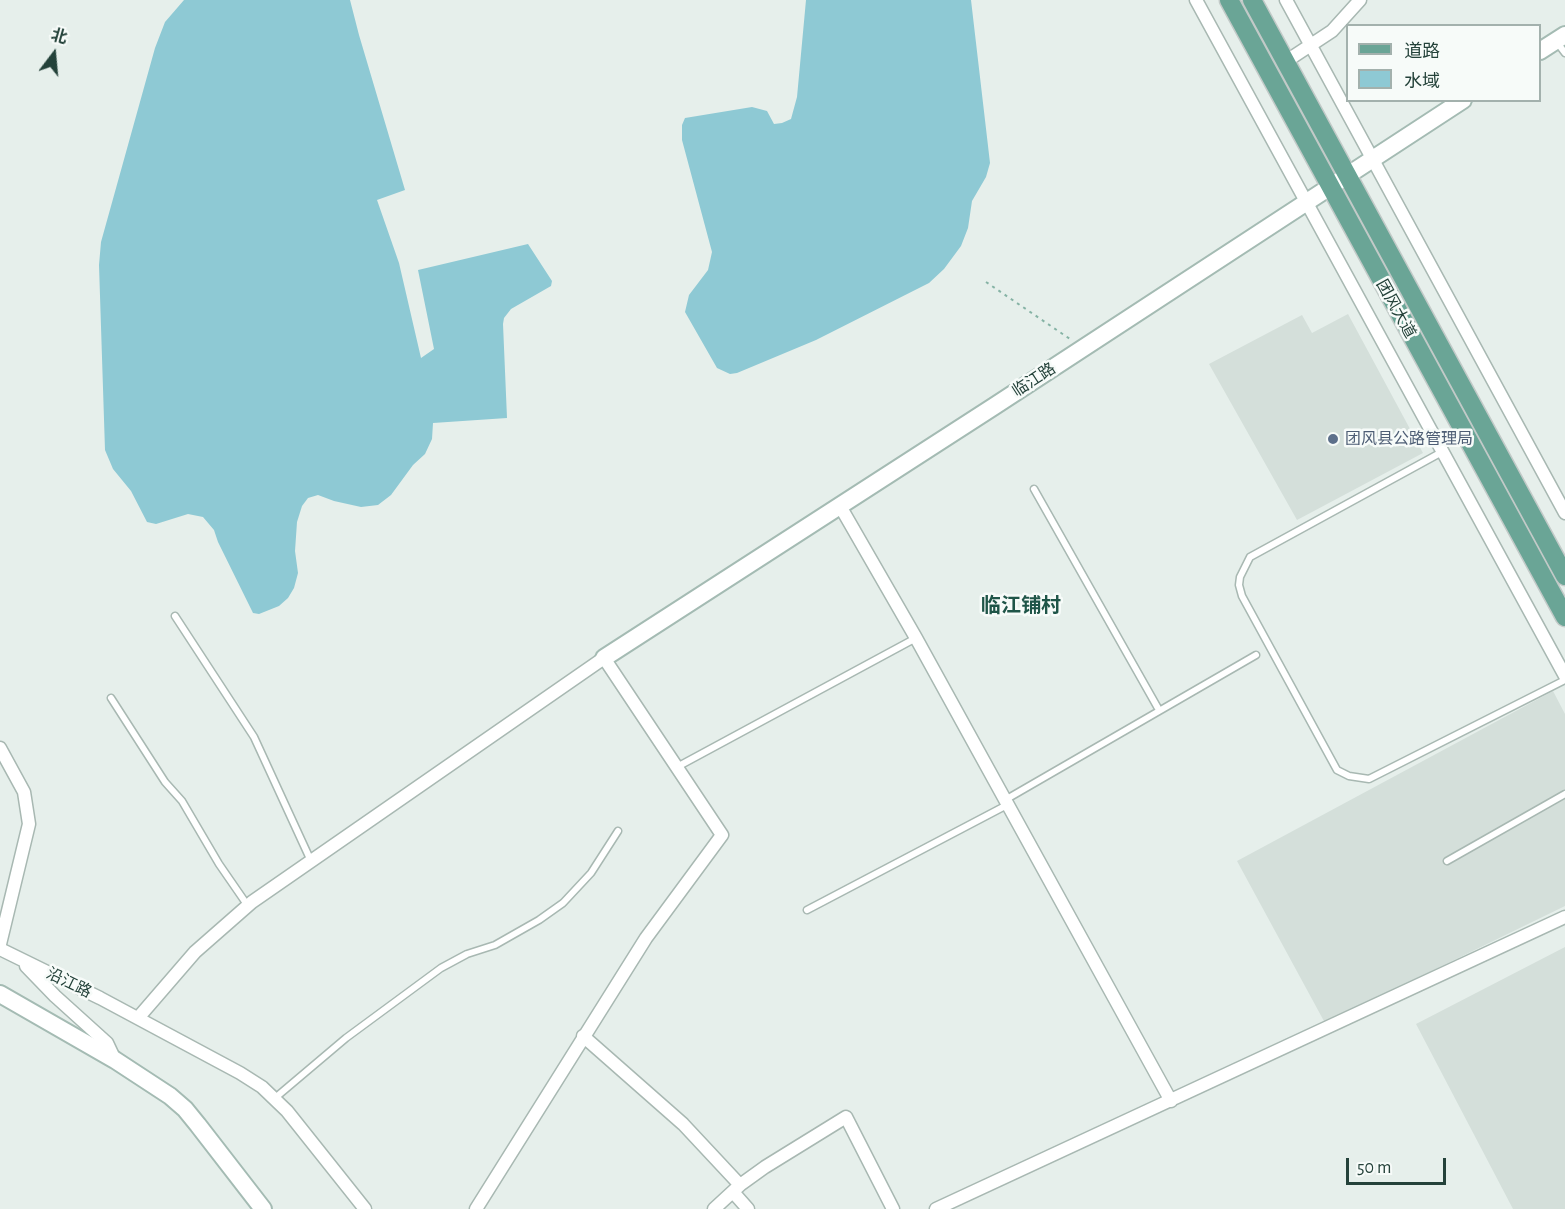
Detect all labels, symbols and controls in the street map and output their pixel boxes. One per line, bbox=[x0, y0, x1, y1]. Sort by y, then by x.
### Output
north arrow bbox=[24, 24, 84, 84]
legend bbox=[1346, 24, 1541, 102]
text: 北 bbox=[49, 27, 69, 47]
text: 道路 bbox=[1404, 43, 1440, 61]
text: 水域 bbox=[1404, 73, 1440, 91]
street label: 团风大道 bbox=[1372, 276, 1420, 342]
street label: 临江路 bbox=[1009, 359, 1059, 401]
place label: 团风县公路管理局 bbox=[1345, 429, 1473, 449]
marker: 团风县公路管理局 bbox=[1326, 432, 1340, 446]
district label: 临江铺村 bbox=[981, 594, 1061, 618]
street label: 沿江路 bbox=[43, 964, 95, 1002]
scale bar bbox=[1349, 1146, 1450, 1184]
text: 50 m bbox=[1357, 1159, 1391, 1177]

